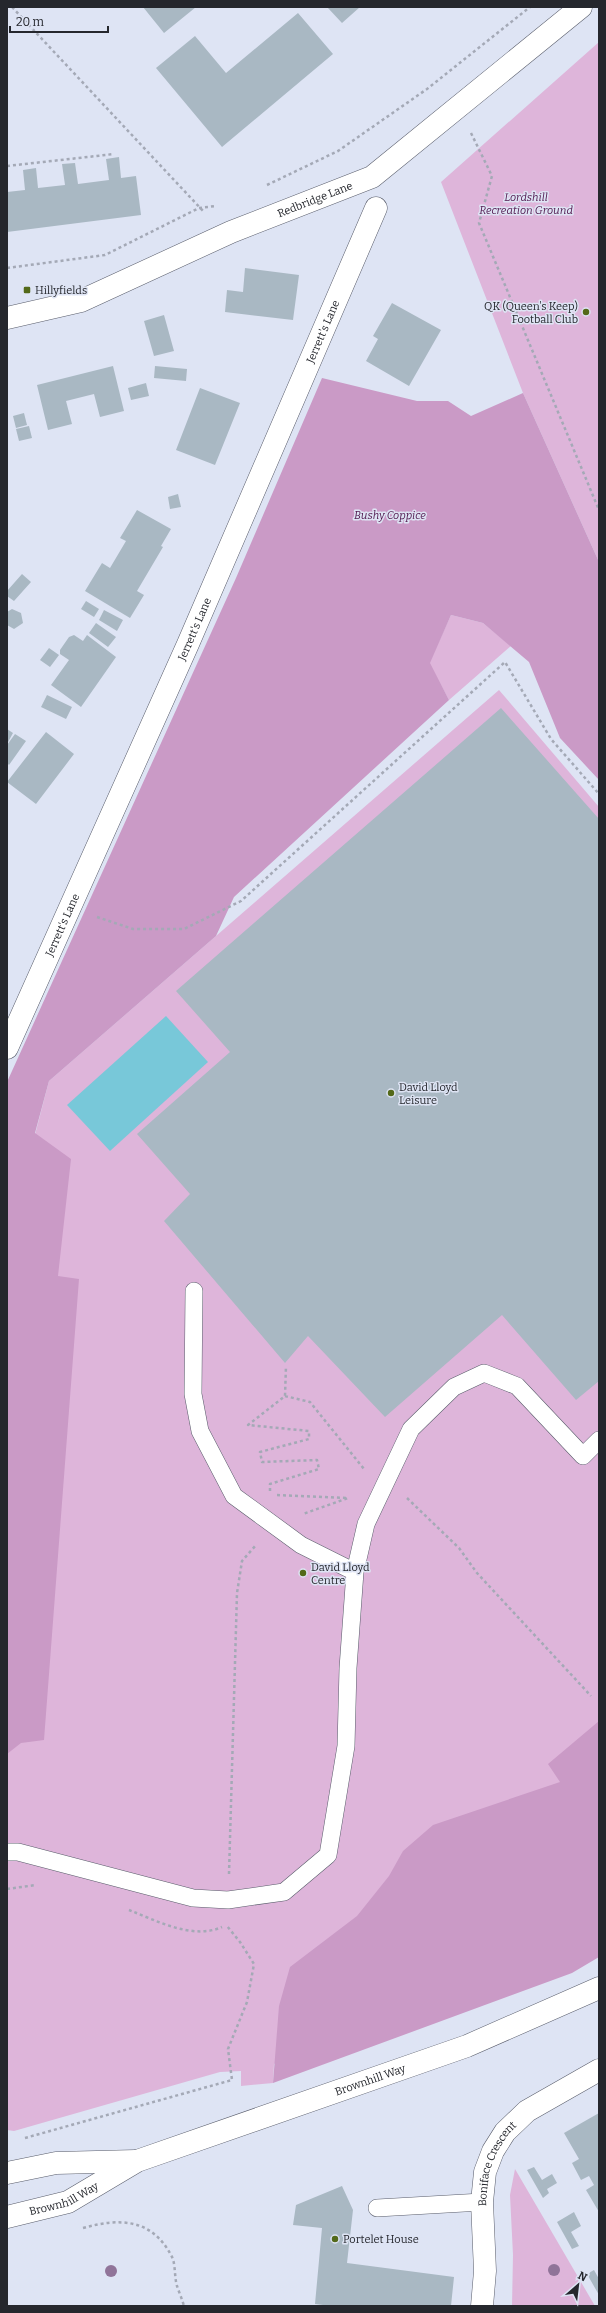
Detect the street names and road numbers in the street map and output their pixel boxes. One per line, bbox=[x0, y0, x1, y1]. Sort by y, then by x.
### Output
street label: Redbridge Lane bbox=[276, 179, 354, 220]
street label: Jerrett's Lane bbox=[304, 298, 342, 366]
street label: Jerrett's Lane bbox=[175, 596, 214, 664]
street label: Jerrett's Lane bbox=[43, 892, 82, 959]
street label: Brownhill Way bbox=[333, 2062, 407, 2099]
street label: Boniface Crescent bbox=[476, 2119, 519, 2207]
street label: Brownhill Way bbox=[28, 2179, 101, 2218]

